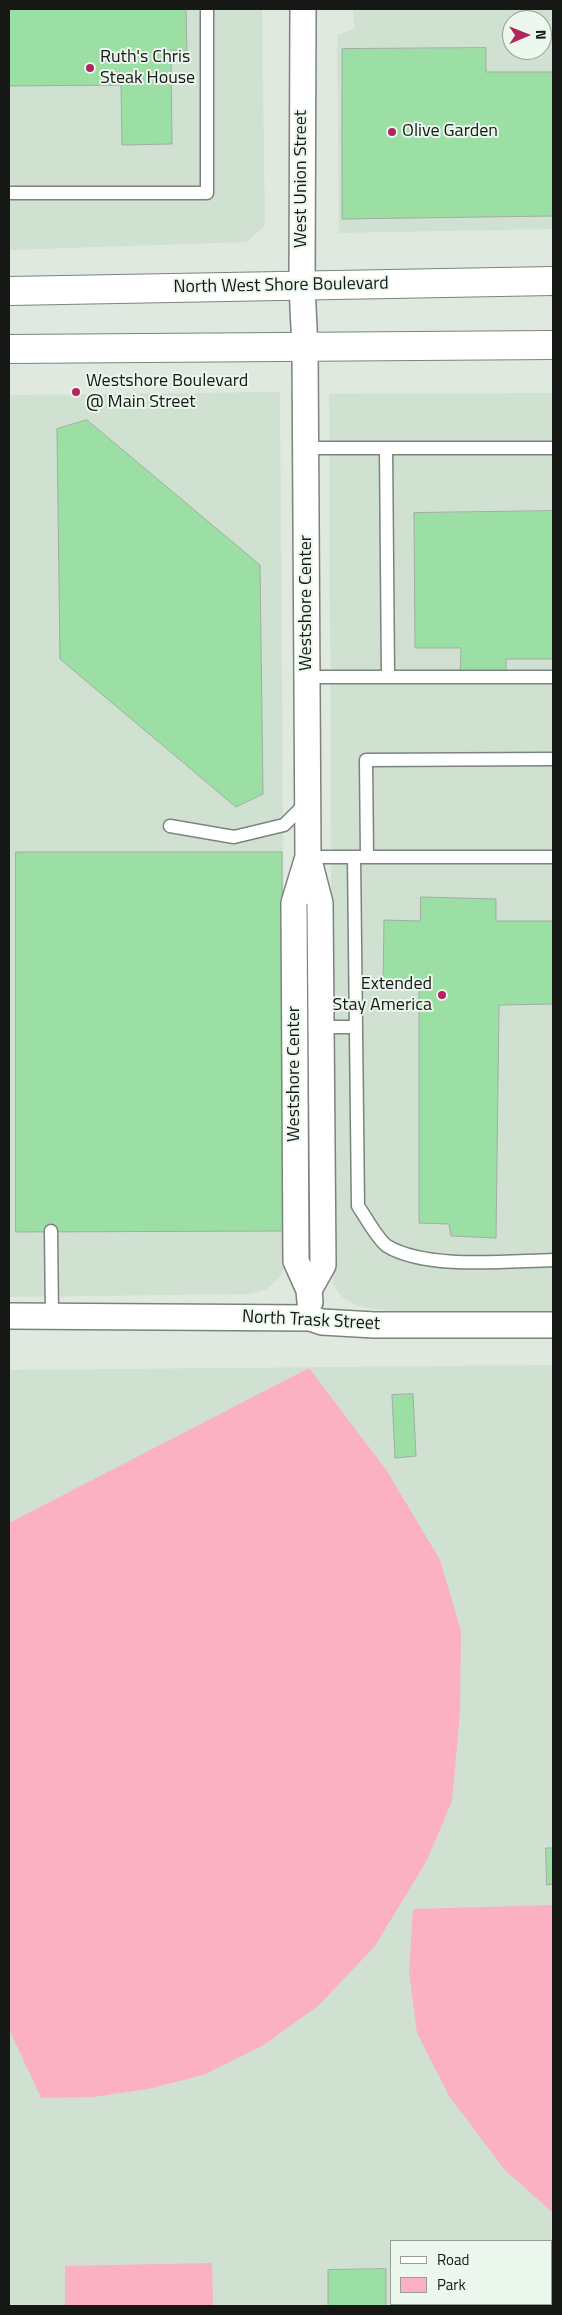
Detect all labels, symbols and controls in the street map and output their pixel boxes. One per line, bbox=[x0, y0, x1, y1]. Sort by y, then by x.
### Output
north arrow bbox=[502, 10, 552, 60]
text: N bbox=[531, 30, 552, 40]
place label: Ruth's Chris Steak House bbox=[100, 47, 195, 90]
marker: Ruth's Chris Steak House bbox=[84, 62, 96, 74]
street label: West Union Street bbox=[291, 110, 313, 248]
place label: Olive Garden bbox=[402, 121, 498, 143]
marker: Olive Garden bbox=[386, 126, 398, 138]
street label: North West Shore Boulevard bbox=[173, 273, 389, 299]
place label: Westshore Boulevard @ Main Street bbox=[86, 371, 248, 414]
marker: Westshore Boulevard @ Main Street bbox=[70, 386, 82, 398]
street label: Westshore Center bbox=[296, 535, 318, 671]
place label: Extended Stay America bbox=[333, 974, 432, 1016]
marker: Extended Stay America bbox=[436, 989, 448, 1001]
street label: Westshore Center bbox=[284, 1006, 306, 1142]
street label: North Trask Street bbox=[241, 1307, 381, 1335]
legend bbox=[390, 2240, 552, 2305]
text: Road bbox=[437, 2248, 469, 2271]
text: Park bbox=[437, 2273, 466, 2296]

